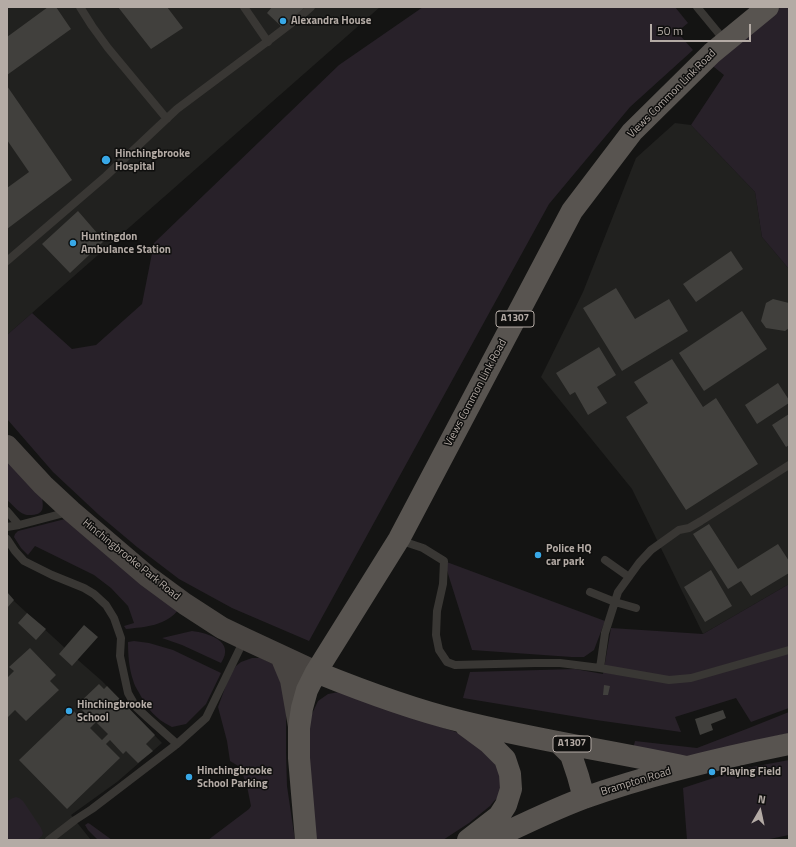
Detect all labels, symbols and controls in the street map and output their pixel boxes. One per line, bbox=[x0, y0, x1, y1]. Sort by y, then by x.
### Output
place label: Alexandra House bbox=[291, 14, 371, 28]
marker: Alexandra House bbox=[278, 16, 288, 26]
scale bar bbox=[652, 16, 753, 42]
text: 50 m bbox=[657, 21, 683, 40]
street label: Views Common Link Road bbox=[625, 47, 719, 141]
place label: Hinchingbrooke Hospital bbox=[115, 147, 190, 173]
marker: Hinchingbrooke Hospital bbox=[100, 154, 112, 166]
place label: Huntingdon Ambulance Station bbox=[81, 230, 171, 256]
marker: Huntingdon Ambulance Station bbox=[68, 238, 78, 248]
road number: A1307 bbox=[496, 311, 534, 327]
street label: Views Common Link Road bbox=[442, 337, 510, 449]
street label: Hinchingbrooke Park Road bbox=[79, 517, 183, 603]
place label: Police HQ car park bbox=[546, 542, 592, 568]
marker: Police HQ car park bbox=[533, 550, 543, 560]
place label: Hinchingbrooke School bbox=[77, 698, 152, 724]
marker: Hinchingbrooke School bbox=[64, 706, 74, 716]
road number: A1307 bbox=[553, 736, 591, 752]
place label: Hinchingbrooke School Parking bbox=[197, 764, 272, 790]
street label: Brampton Road bbox=[599, 765, 673, 799]
place label: Playing Field bbox=[720, 765, 781, 779]
marker: Playing Field bbox=[707, 767, 717, 777]
marker: Hinchingbrooke School Parking bbox=[184, 772, 194, 782]
north arrow bbox=[740, 791, 780, 831]
text: N bbox=[757, 791, 767, 808]

